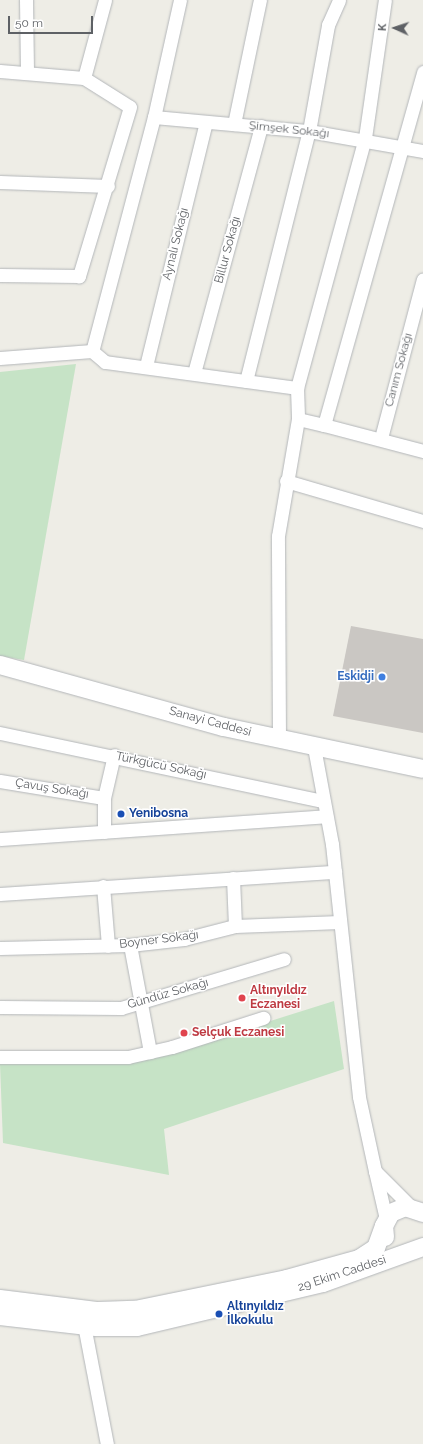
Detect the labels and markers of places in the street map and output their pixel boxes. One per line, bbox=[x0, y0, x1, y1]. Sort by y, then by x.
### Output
place label: Eskidji bbox=[337, 670, 374, 684]
marker: Eskidji bbox=[377, 672, 387, 682]
place label: Yenibosna bbox=[129, 807, 188, 821]
marker: Yenibosna bbox=[116, 809, 126, 819]
place label: Altınyıldız Eczanesi bbox=[250, 984, 307, 1012]
marker: Altınyıldız Eczanesi bbox=[237, 993, 247, 1003]
place label: Selçuk Eczanesi bbox=[192, 1026, 284, 1040]
marker: Selçuk Eczanesi bbox=[179, 1028, 189, 1038]
place label: Altınyıldız İlkokulu bbox=[227, 1300, 284, 1328]
marker: Altınyıldız İlkokulu bbox=[214, 1309, 224, 1319]

